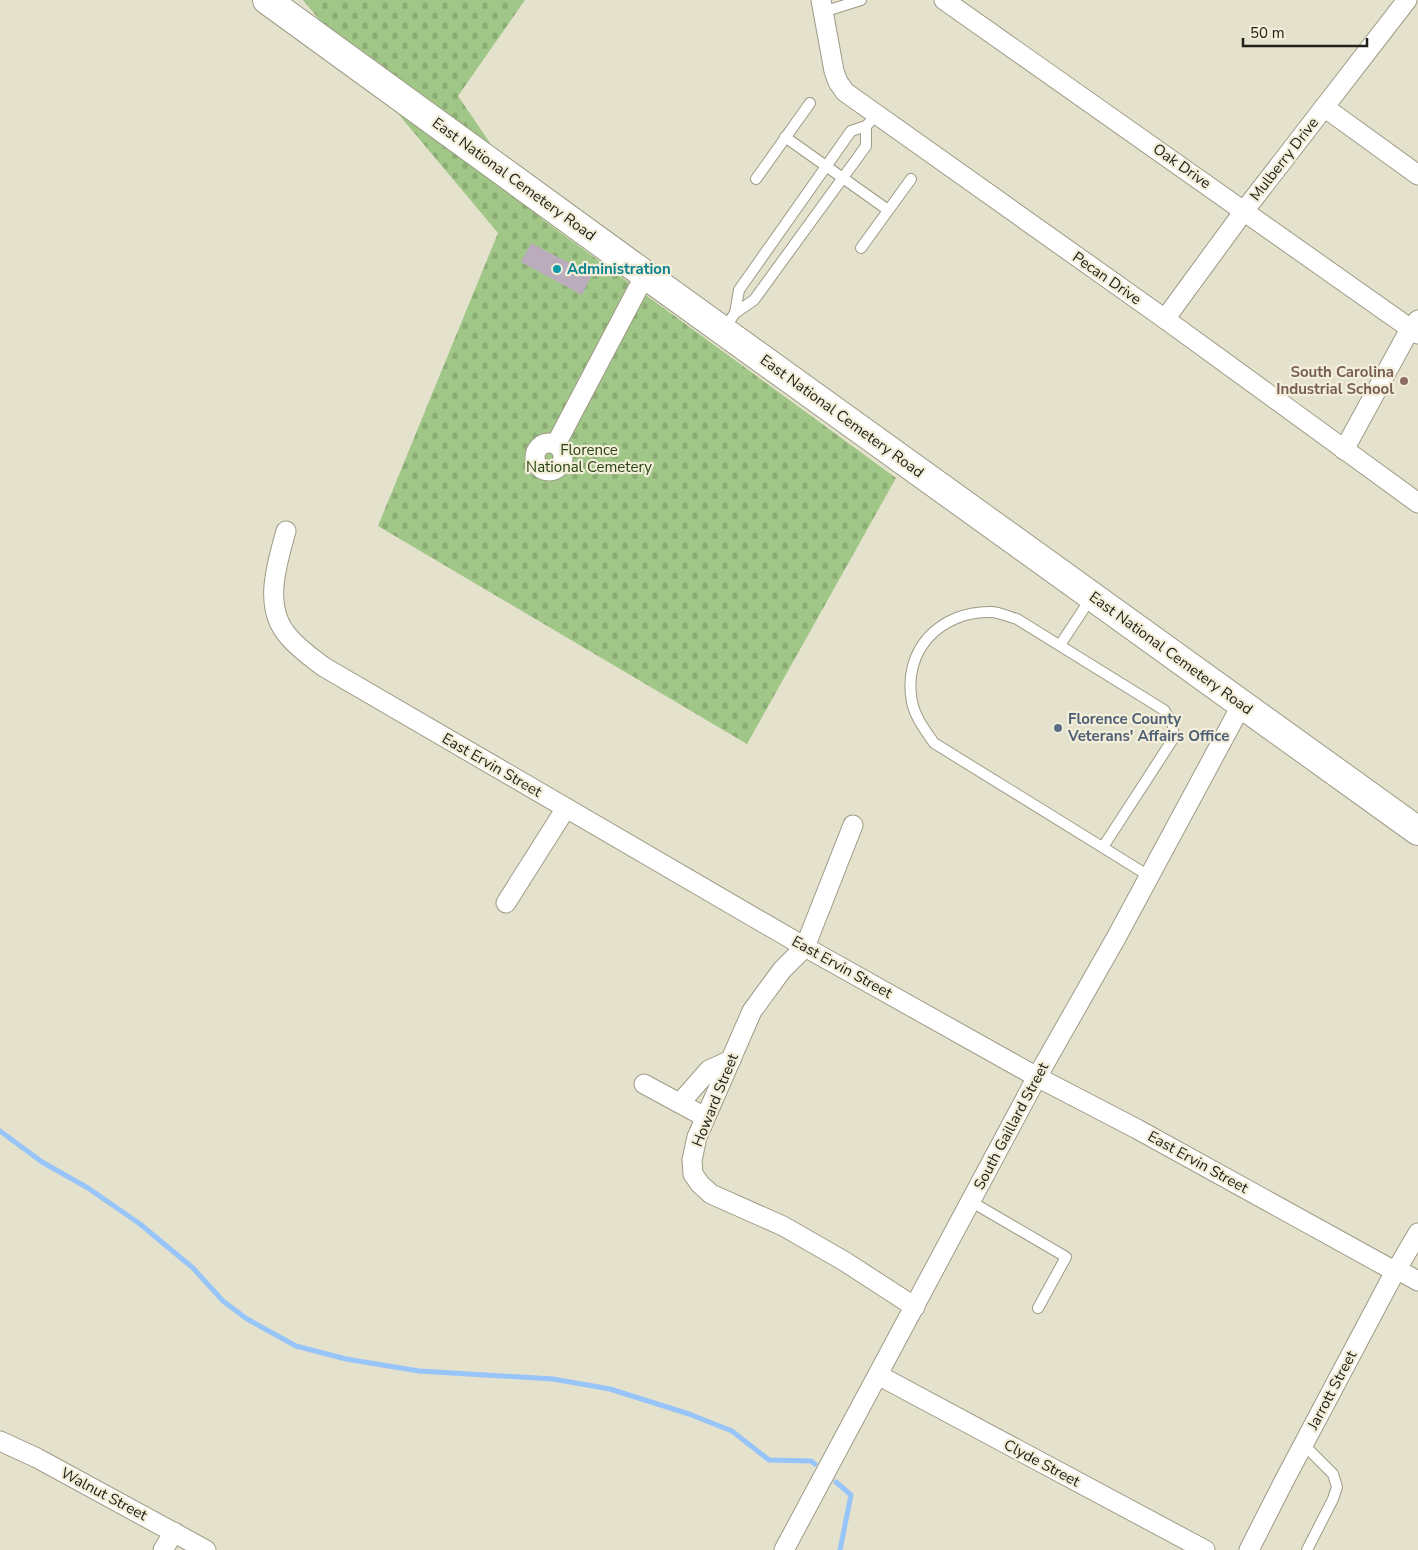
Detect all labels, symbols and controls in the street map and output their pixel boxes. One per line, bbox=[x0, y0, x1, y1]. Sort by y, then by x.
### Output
scale bar bbox=[1243, 15, 1367, 47]
text: 50 m bbox=[1250, 23, 1285, 43]
street label: East National Cemetery Road bbox=[428, 113, 600, 245]
street label: Mulberry Drive bbox=[1245, 113, 1323, 205]
street label: Oak Drive bbox=[1149, 139, 1215, 193]
street label: Pecan Drive bbox=[1069, 247, 1145, 309]
place label: Administration bbox=[567, 259, 671, 279]
marker: Administration bbox=[551, 263, 563, 275]
street label: East National Cemetery Road bbox=[756, 350, 928, 482]
place label: South Carolina Industrial School bbox=[1276, 362, 1394, 399]
marker: South Carolina Industrial School bbox=[1398, 375, 1410, 387]
park label: Florence National Cemetery bbox=[526, 440, 652, 477]
street label: East National Cemetery Road bbox=[1085, 587, 1257, 719]
place label: Florence County Veterans' Affairs Office bbox=[1067, 709, 1229, 746]
marker: Florence County Veterans' Affairs Office bbox=[1052, 722, 1064, 734]
street label: East Ervin Street bbox=[439, 728, 546, 802]
street label: East Ervin Street bbox=[788, 931, 896, 1003]
street label: Howard Street bbox=[687, 1050, 743, 1150]
street label: South Gaillard Street bbox=[969, 1058, 1053, 1193]
street label: East Ervin Street bbox=[1144, 1126, 1252, 1198]
street label: Jarrott Street bbox=[1302, 1346, 1362, 1434]
street label: Clyde Street bbox=[1000, 1435, 1084, 1492]
street label: Walnut Street bbox=[57, 1463, 151, 1525]

